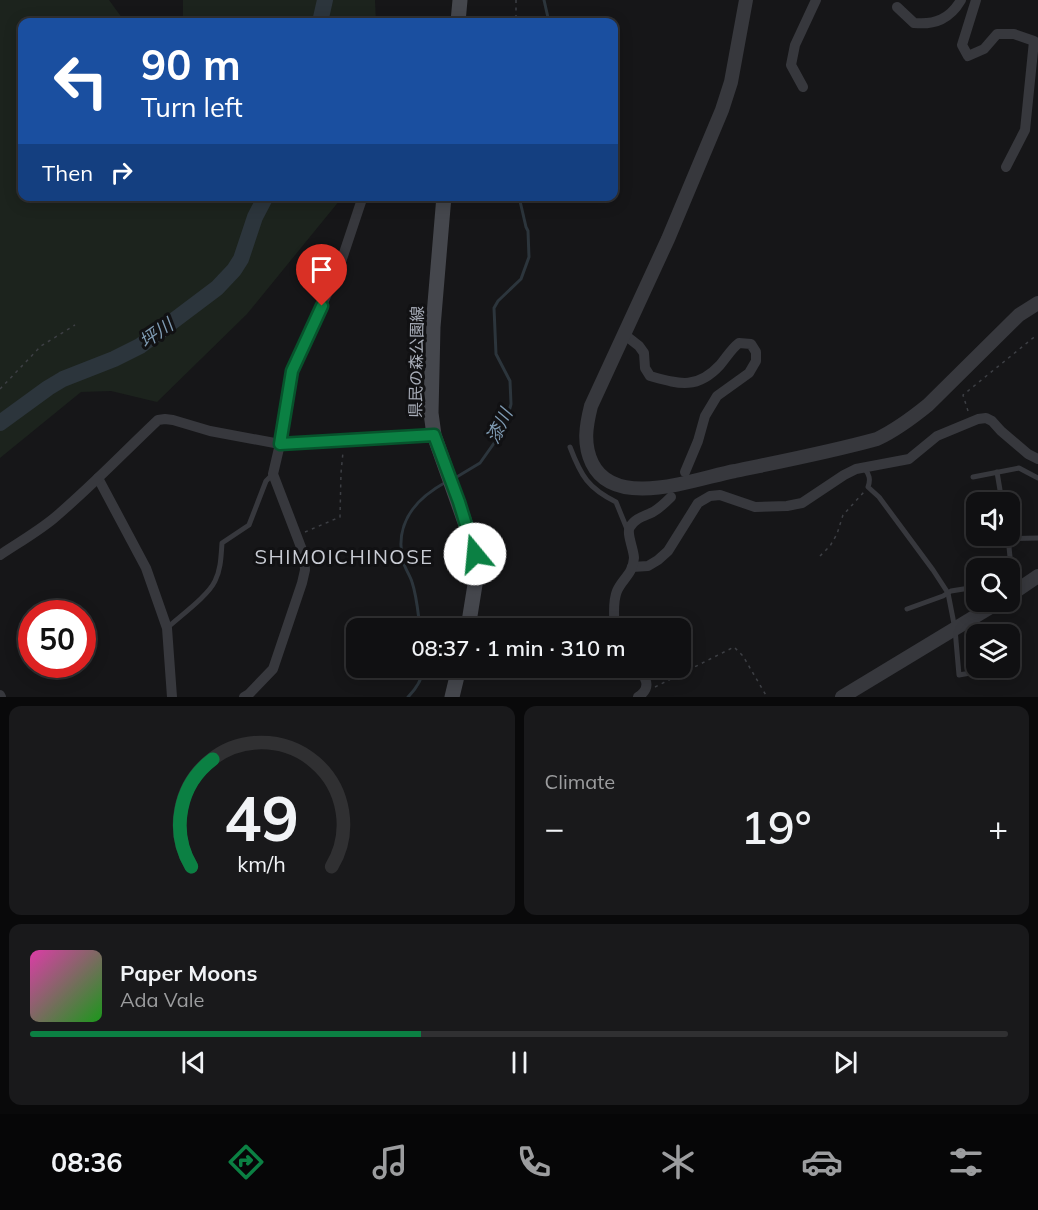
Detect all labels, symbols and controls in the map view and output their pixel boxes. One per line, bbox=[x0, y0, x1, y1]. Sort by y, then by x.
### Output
text: 90 m bbox=[141, 38, 241, 91]
icon: left bbox=[42, 42, 120, 120]
text: Turn left bbox=[141, 90, 243, 124]
icon: right bbox=[105, 156, 138, 189]
text: Then bbox=[42, 159, 93, 187]
pin bbox=[296, 244, 347, 306]
icon: arrive bbox=[305, 253, 338, 286]
street label: 県民の森公園線 bbox=[405, 306, 427, 418]
water label: 坪川 bbox=[135, 312, 179, 353]
water label: 漆川 bbox=[481, 403, 518, 447]
map controls bbox=[966, 492, 1020, 678]
button: sound bbox=[966, 492, 1020, 546]
position arrow bbox=[443, 522, 507, 586]
district label: SHIMOICHINOSE bbox=[254, 544, 434, 569]
button: search bbox=[966, 558, 1020, 612]
speed limit sign: 50 bbox=[18, 600, 96, 678]
button: layers bbox=[966, 624, 1020, 678]
text: 08:37 · 1 min · 310 m bbox=[411, 634, 626, 662]
text: Climate bbox=[545, 769, 615, 794]
text: 49 bbox=[224, 778, 299, 857]
text: 19° bbox=[741, 799, 812, 855]
text: − bbox=[545, 807, 564, 848]
text: + bbox=[988, 807, 1008, 848]
text: km/h bbox=[237, 851, 286, 878]
text: Paper Moons bbox=[120, 959, 258, 987]
text: Ada Vale bbox=[120, 987, 204, 1012]
icon: previous bbox=[177, 1046, 210, 1079]
icon: pause bbox=[503, 1046, 536, 1079]
icon: next bbox=[829, 1046, 862, 1079]
icon: directions bbox=[225, 1141, 267, 1183]
icon: music bbox=[369, 1141, 411, 1183]
icon: phone bbox=[513, 1141, 555, 1183]
icon: climate bbox=[657, 1141, 699, 1183]
icon: car bbox=[801, 1141, 843, 1183]
icon: filters bbox=[945, 1141, 987, 1183]
text: 08:36 bbox=[51, 1145, 123, 1179]

